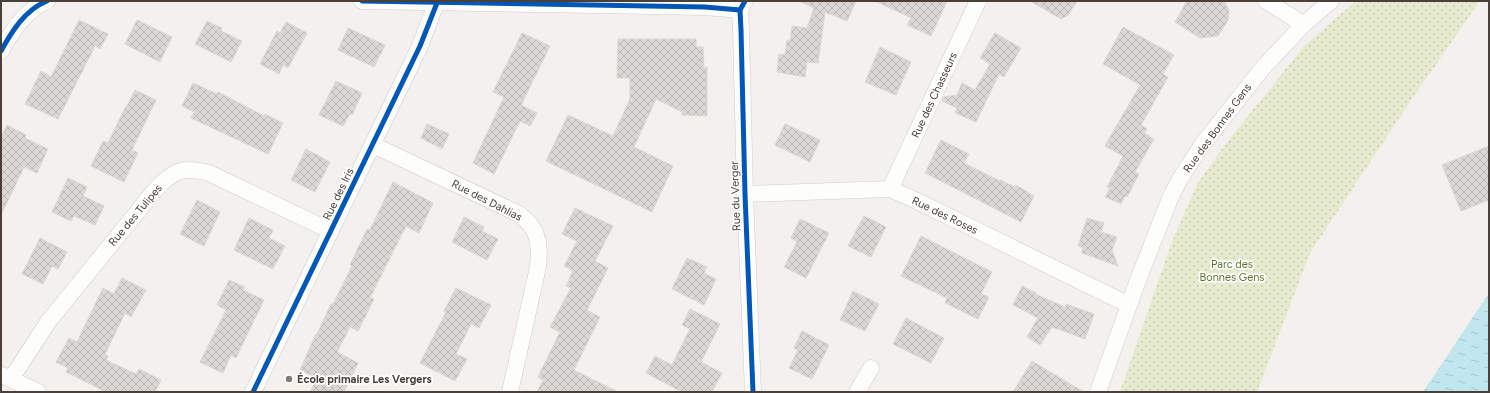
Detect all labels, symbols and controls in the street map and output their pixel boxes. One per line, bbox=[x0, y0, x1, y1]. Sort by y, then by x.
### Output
street label: Rue des Chasseurs bbox=[909, 50, 960, 140]
street label: Rue des Bonnes Gens bbox=[1181, 81, 1254, 175]
street label: Rue du Verger bbox=[728, 160, 743, 231]
street label: Rue des Iris bbox=[320, 166, 357, 222]
street label: Rue des Dahlias bbox=[449, 177, 524, 224]
street label: Rue des Tulipes bbox=[106, 182, 165, 249]
street label: Rue des Roses bbox=[910, 194, 980, 237]
park label: Parc des Bonnes Gens bbox=[1200, 258, 1264, 284]
place label: École primaire Les Vergers bbox=[297, 372, 432, 386]
marker: École primaire Les Vergers bbox=[284, 374, 294, 384]

